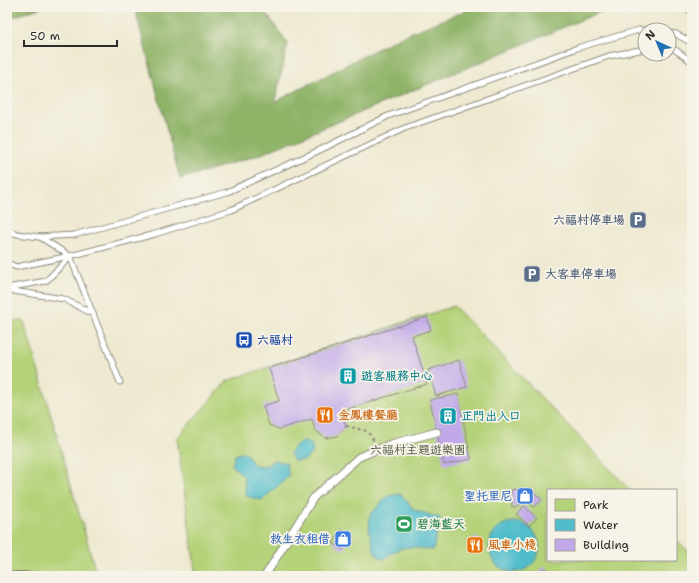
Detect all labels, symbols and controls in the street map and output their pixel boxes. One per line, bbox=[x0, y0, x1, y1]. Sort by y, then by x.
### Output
scale bar bbox=[24, 22, 117, 48]
north arrow bbox=[637, 22, 677, 62]
text: N bbox=[642, 27, 659, 44]
text: 50 m bbox=[30, 28, 60, 44]
parking icon: 六福村停車場 bbox=[628, 210, 648, 230]
place label: 六福村停車場 bbox=[553, 212, 625, 228]
parking icon: 大客車停車場 bbox=[522, 264, 542, 284]
place label: 大客車停車場 bbox=[545, 266, 617, 282]
bus stop icon: 六福村 bbox=[234, 330, 254, 350]
place label: 六福村 bbox=[257, 332, 293, 348]
building icon: 遊客服務中心 bbox=[338, 366, 358, 386]
place label: 遊客服務中心 bbox=[361, 368, 433, 384]
restaurant icon: 金鳳樓餐廳 bbox=[315, 405, 335, 425]
building icon: 正門出入口 bbox=[438, 406, 458, 426]
place label: 金鳳樓餐廳 bbox=[338, 407, 398, 423]
place label: 正門出入口 bbox=[461, 408, 521, 424]
park label: 六福村主題遊樂園 bbox=[370, 442, 466, 458]
shop icon: 聖托里尼 bbox=[515, 486, 535, 506]
place label: 聖托里尼 bbox=[464, 488, 512, 504]
legend bbox=[547, 489, 677, 561]
text: Park bbox=[583, 497, 609, 513]
sports icon: 碧海藍天 bbox=[394, 514, 414, 534]
place label: 碧海藍天 bbox=[417, 516, 465, 532]
text: Water bbox=[583, 517, 619, 533]
shop icon: 救生衣租借 bbox=[333, 529, 353, 549]
place label: 救生衣租借 bbox=[270, 531, 330, 547]
restaurant icon: 風車小棧 bbox=[465, 535, 485, 555]
place label: 風車小棧 bbox=[488, 537, 536, 553]
text: Building bbox=[583, 537, 629, 553]

